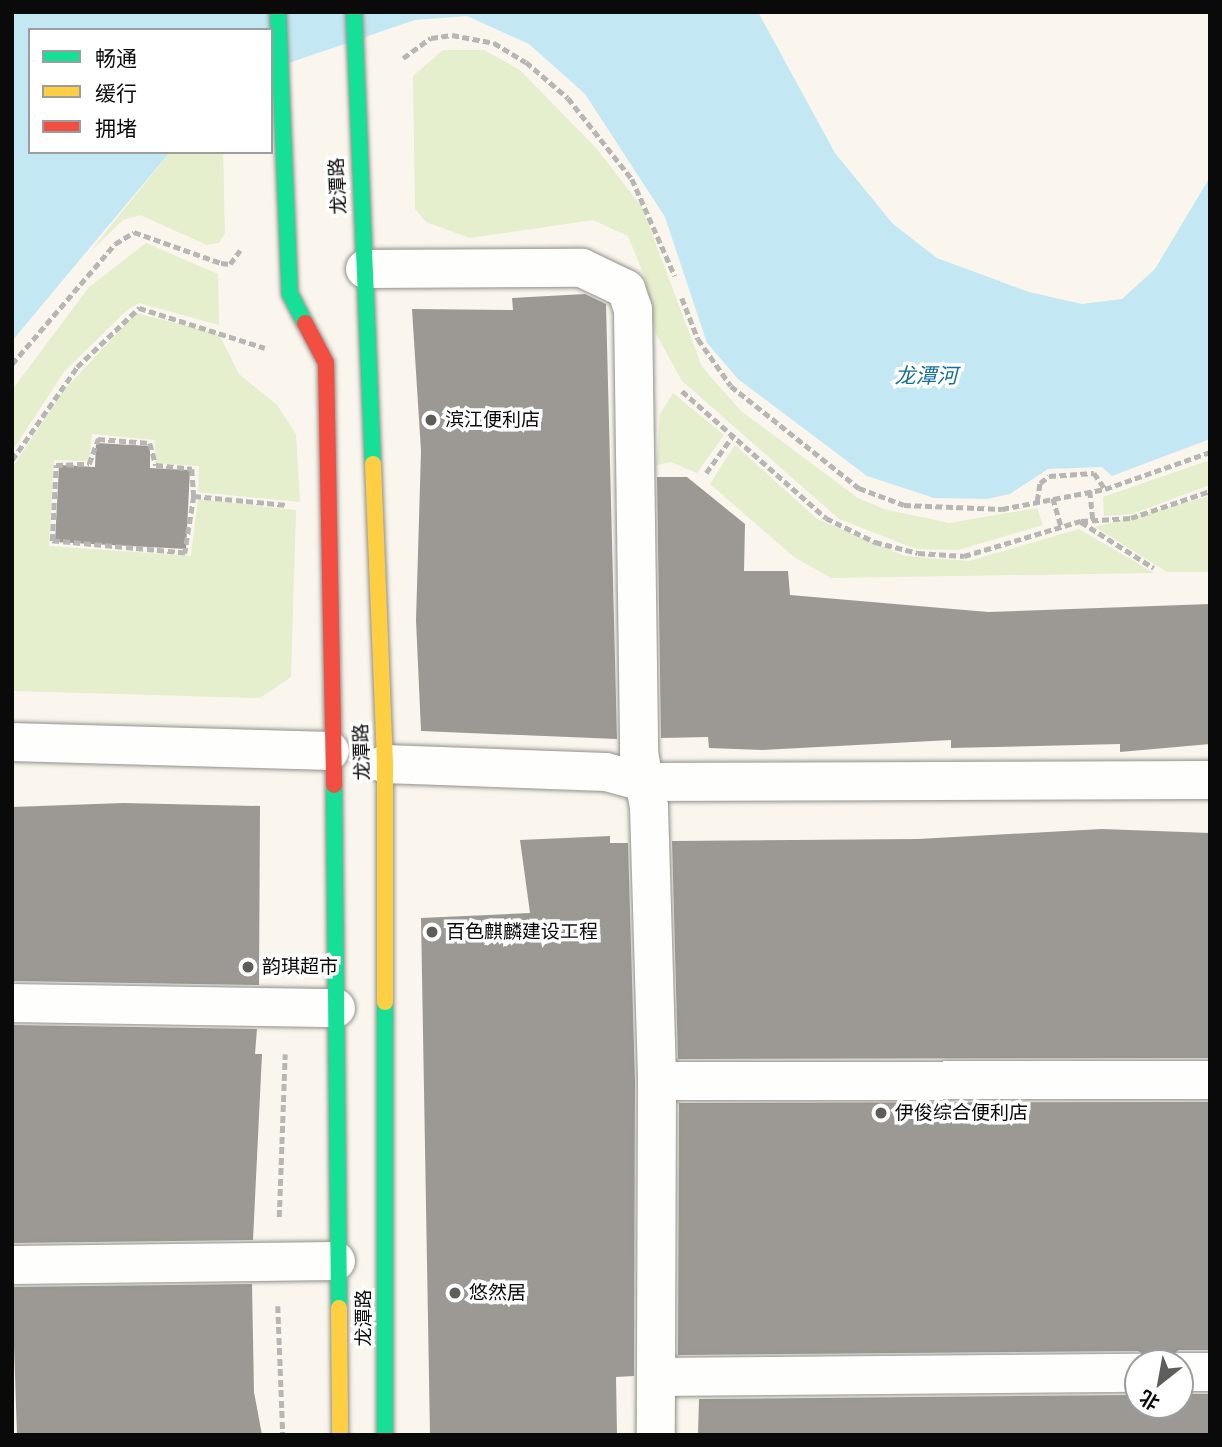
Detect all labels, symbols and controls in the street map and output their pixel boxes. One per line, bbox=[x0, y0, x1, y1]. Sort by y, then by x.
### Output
legend bbox=[28, 28, 273, 154]
text: 畅通 bbox=[95, 45, 137, 72]
text: 缓行 bbox=[95, 80, 137, 107]
text: 拥堵 bbox=[95, 115, 137, 142]
street label: 龙潭路 bbox=[325, 157, 351, 215]
water label: 龙潭河 bbox=[895, 363, 957, 389]
place label: 滨江便利店 bbox=[445, 409, 540, 431]
marker: 滨江便利店 bbox=[423, 412, 439, 428]
street label: 龙潭路 bbox=[350, 723, 374, 781]
place label: 百色麒麟建设工程 bbox=[446, 921, 598, 943]
marker: 百色麒麟建设工程 bbox=[424, 924, 440, 940]
place label: 韵琪超市 bbox=[262, 956, 338, 978]
marker: 韵琪超市 bbox=[240, 959, 256, 975]
place label: 伊俊综合便利店 bbox=[895, 1102, 1028, 1124]
marker: 伊俊综合便利店 bbox=[873, 1105, 889, 1121]
place label: 悠然居 bbox=[469, 1282, 526, 1304]
marker: 悠然居 bbox=[447, 1285, 463, 1301]
street label: 龙潭路 bbox=[353, 1290, 375, 1346]
north arrow bbox=[1124, 1349, 1194, 1419]
text: 北 bbox=[1135, 1385, 1164, 1415]

